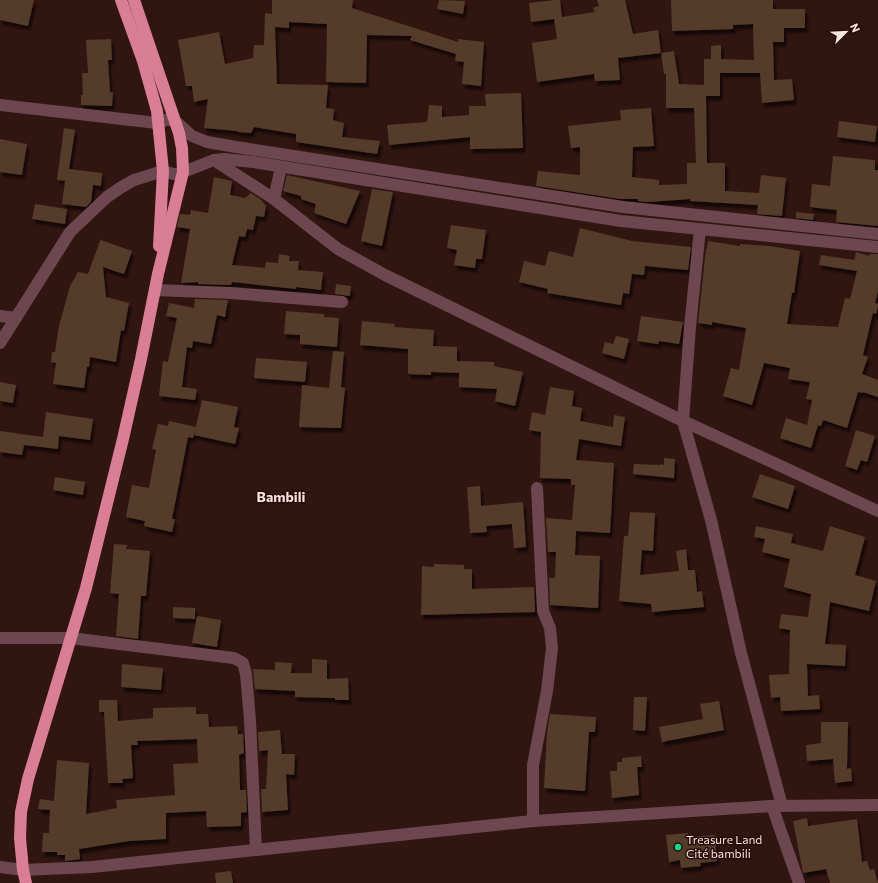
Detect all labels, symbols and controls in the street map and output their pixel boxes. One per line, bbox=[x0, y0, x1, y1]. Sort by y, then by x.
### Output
north arrow bbox=[826, 12, 866, 52]
text: N bbox=[848, 21, 863, 34]
district label: Bambili bbox=[257, 488, 305, 505]
place label: Treasure Land Cité bambili bbox=[686, 832, 762, 860]
marker: Treasure Land Cité bambili bbox=[673, 842, 683, 852]

